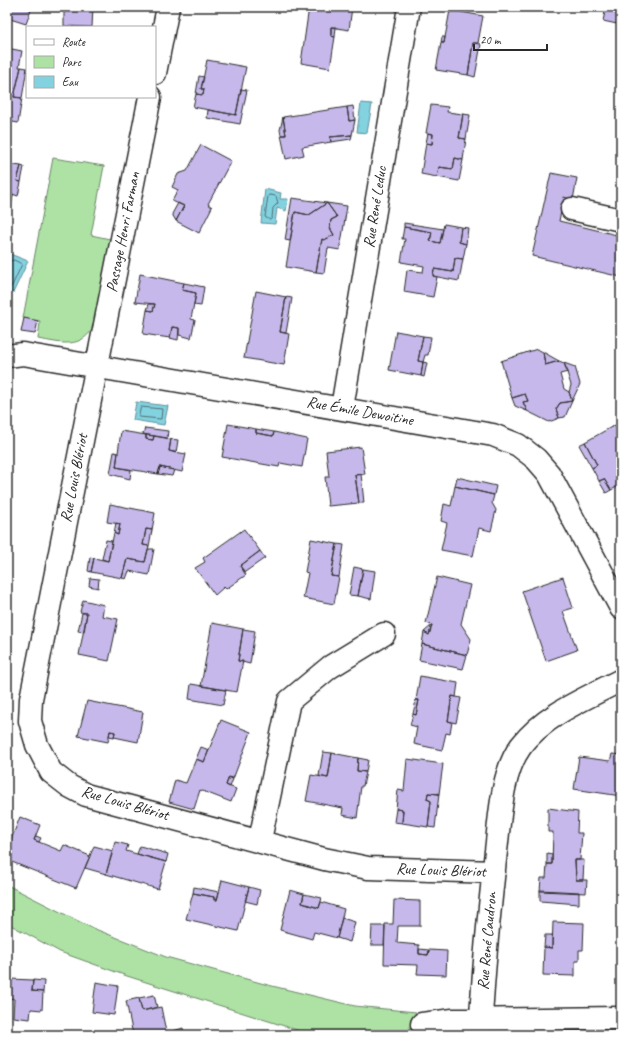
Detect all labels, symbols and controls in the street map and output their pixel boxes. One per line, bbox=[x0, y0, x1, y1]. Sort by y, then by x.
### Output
legend bbox=[26, 26, 156, 98]
scale bar bbox=[474, 26, 547, 52]
text: 20 m bbox=[480, 32, 502, 48]
text: Route bbox=[62, 34, 86, 50]
text: Parc bbox=[62, 54, 82, 70]
text: Eau bbox=[62, 74, 80, 90]
street label: Rue René Leduc bbox=[359, 163, 392, 249]
street label: Passage Henri Farman bbox=[102, 169, 145, 294]
street label: Rue Émile Dewoitine bbox=[305, 392, 417, 431]
street label: Rue Louis Blériot bbox=[56, 430, 93, 524]
street label: Rue Louis Blériot bbox=[79, 781, 172, 825]
street label: Rue Louis Blériot bbox=[396, 858, 488, 882]
street label: Rue René Caudron bbox=[473, 891, 501, 991]

